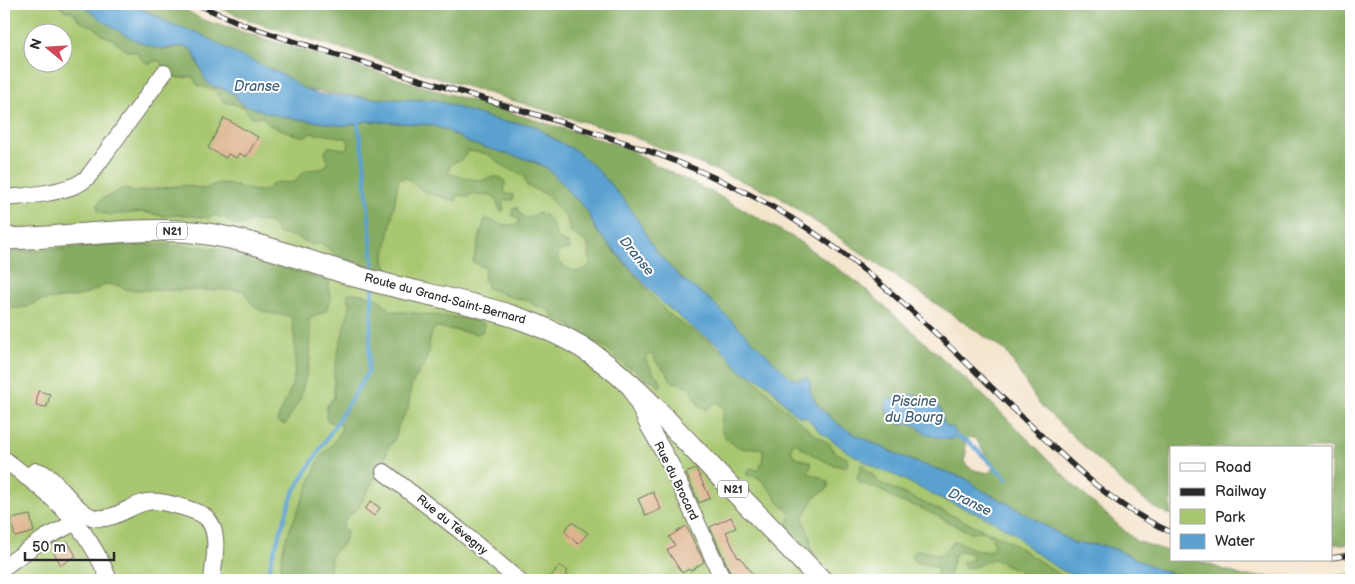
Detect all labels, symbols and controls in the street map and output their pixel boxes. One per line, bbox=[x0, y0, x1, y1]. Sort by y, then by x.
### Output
north arrow bbox=[22, 22, 72, 72]
text: N bbox=[26, 37, 46, 52]
water label: Dranse bbox=[234, 78, 280, 95]
road number: N21 bbox=[157, 222, 187, 240]
water label: Dranse bbox=[616, 233, 658, 279]
street label: Route du Grand-Saint-Bernard bbox=[363, 270, 527, 328]
water label: Piscine du Bourg bbox=[885, 393, 943, 426]
street label: Rue du Brocard bbox=[650, 439, 702, 523]
legend bbox=[1170, 446, 1332, 562]
text: Road bbox=[1215, 458, 1251, 477]
road number: N21 bbox=[718, 480, 748, 498]
text: Railway bbox=[1215, 482, 1266, 501]
water label: Dranse bbox=[946, 484, 994, 520]
street label: Rue du Tévegny bbox=[413, 492, 491, 559]
text: Park bbox=[1215, 508, 1246, 527]
scale bar bbox=[25, 529, 114, 561]
text: Water bbox=[1215, 532, 1255, 551]
text: 50 m bbox=[32, 538, 66, 557]

